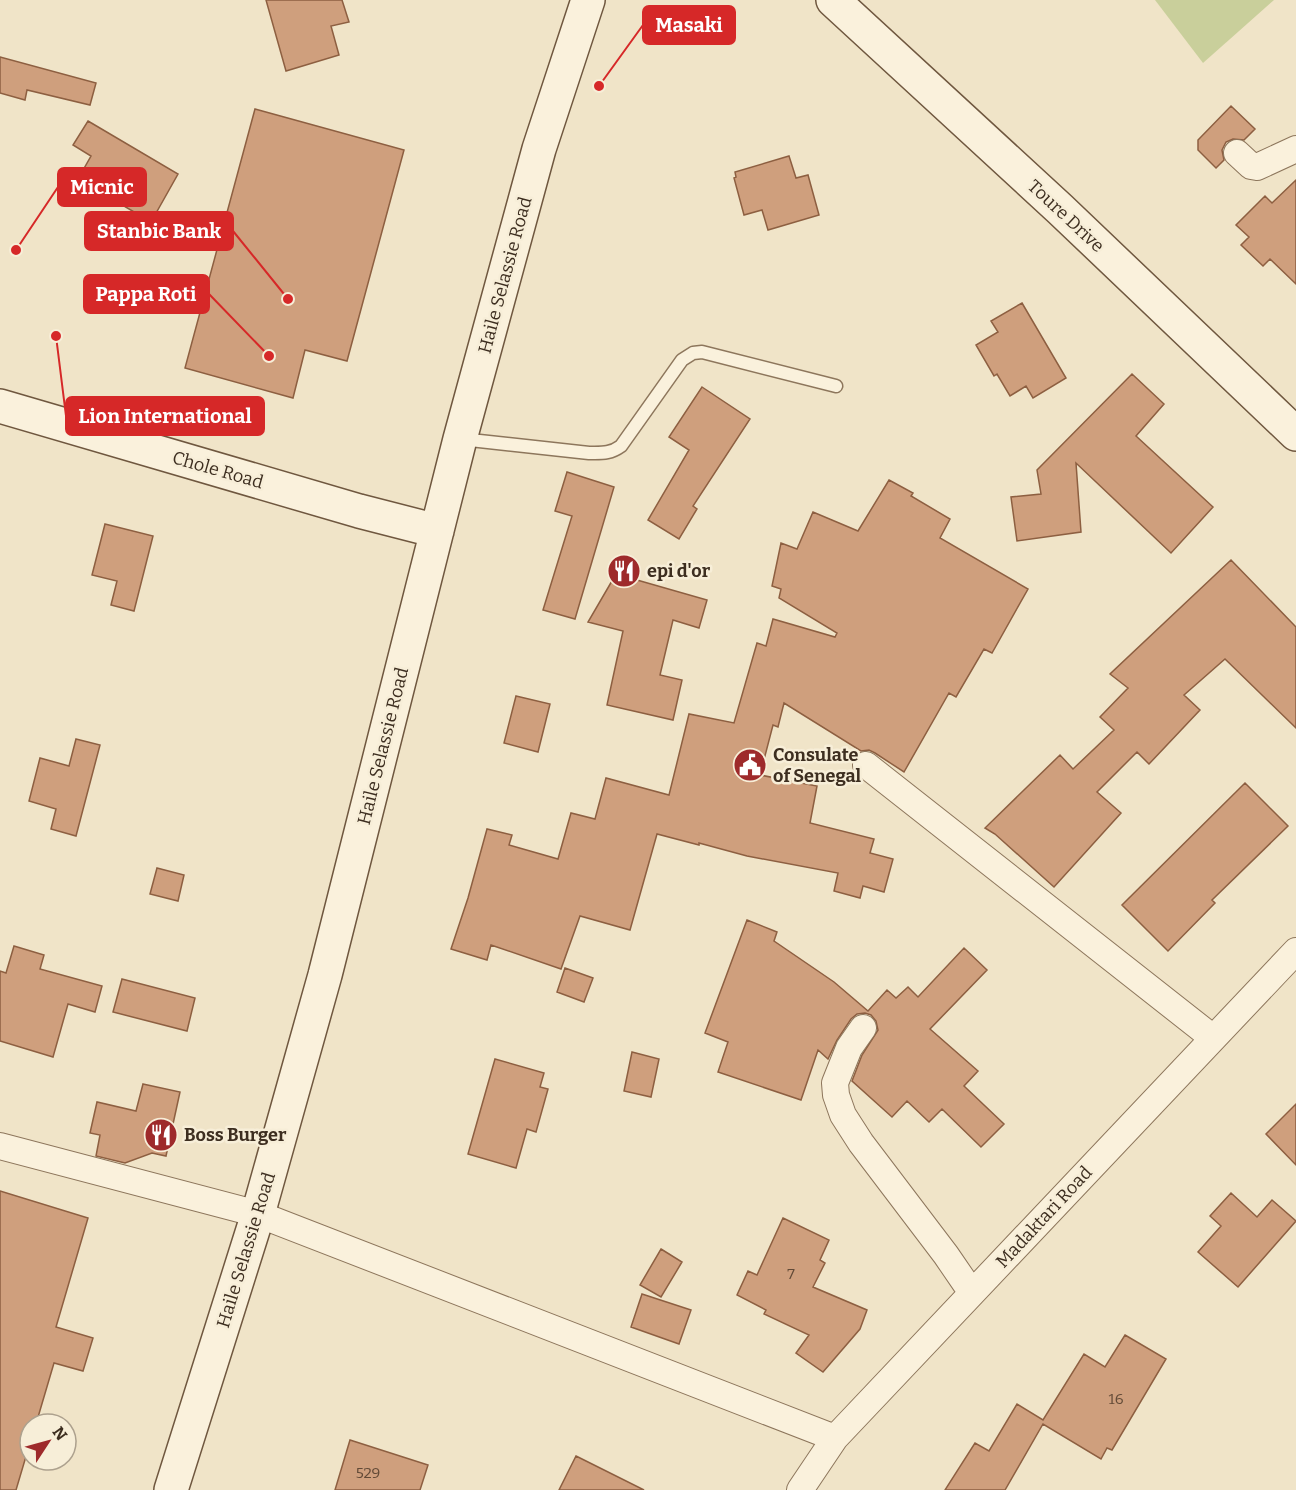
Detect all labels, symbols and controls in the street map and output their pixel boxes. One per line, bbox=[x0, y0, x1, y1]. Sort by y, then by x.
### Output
callout: Masaki bbox=[643, 6, 735, 44]
text: Masaki bbox=[655, 13, 723, 37]
callout: Micnic bbox=[58, 168, 146, 206]
text: Micnic bbox=[70, 175, 134, 199]
street label: Toure Drive bbox=[1023, 175, 1109, 257]
street label: Haile Selassie Road bbox=[473, 194, 537, 356]
callout: Stanbic Bank bbox=[85, 212, 233, 250]
text: Stanbic Bank bbox=[97, 219, 221, 243]
callout: Pappa Roti bbox=[84, 275, 209, 313]
text: Pappa Roti bbox=[96, 282, 197, 306]
callout: Lion International bbox=[66, 397, 264, 435]
text: Lion International bbox=[78, 404, 252, 428]
street label: Chole Road bbox=[170, 447, 266, 494]
restaurant icon: epi d'or bbox=[606, 553, 642, 589]
place label: epi d'or bbox=[647, 560, 711, 582]
street label: Haile Selassie Road bbox=[353, 665, 413, 827]
place label: Consulate of Senegal bbox=[773, 744, 862, 787]
public building icon: Consulate of Senegal bbox=[732, 747, 768, 783]
restaurant icon: Boss Burger bbox=[143, 1117, 179, 1153]
place label: Boss Burger bbox=[184, 1124, 287, 1146]
street label: Madaktari Road bbox=[991, 1161, 1097, 1272]
street label: Haile Selassie Road bbox=[212, 1169, 280, 1330]
house number: 7 bbox=[787, 1265, 795, 1283]
house number: 16 bbox=[1109, 1390, 1124, 1408]
north arrow bbox=[18, 1412, 78, 1472]
text: N bbox=[48, 1423, 71, 1444]
house number: 529 bbox=[356, 1464, 380, 1482]

